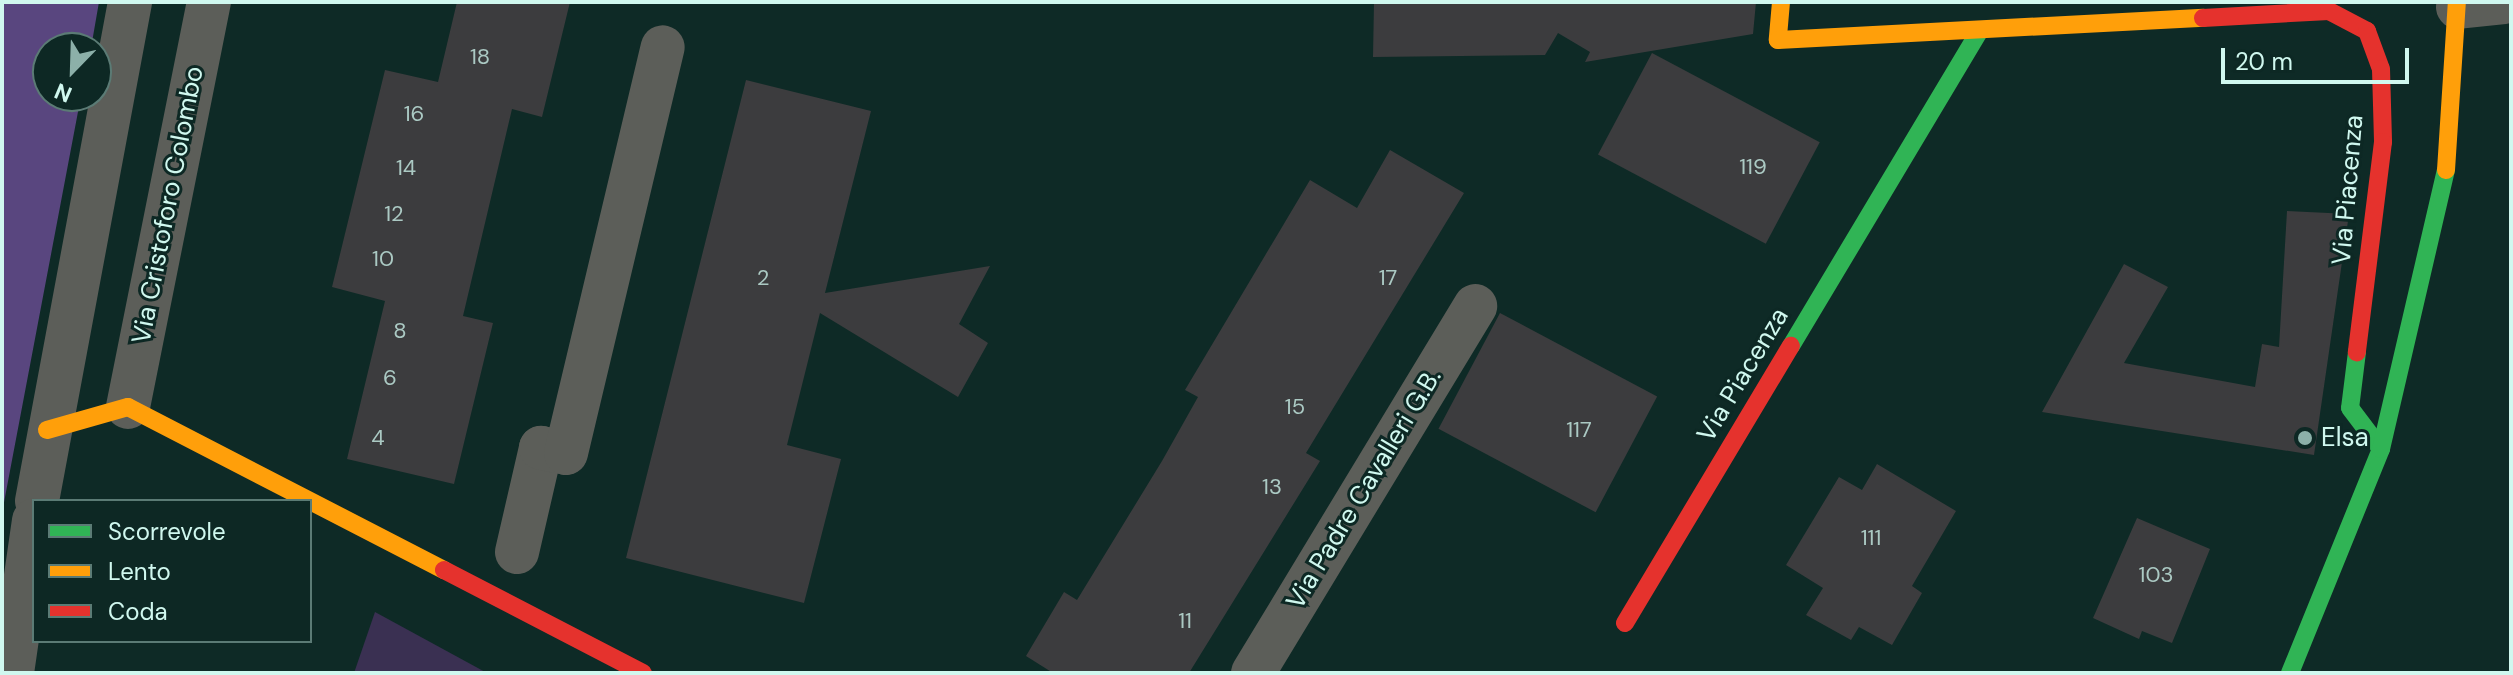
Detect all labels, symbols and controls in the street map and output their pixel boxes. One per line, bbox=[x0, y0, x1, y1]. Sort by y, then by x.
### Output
north arrow bbox=[32, 32, 112, 112]
scale bar bbox=[2225, 32, 2413, 82]
house number: 18 bbox=[470, 44, 490, 70]
text: 20 m bbox=[2235, 46, 2293, 77]
street label: Via Cristoforo Colombo bbox=[126, 63, 210, 347]
text: N bbox=[50, 76, 76, 109]
house number: 16 bbox=[404, 101, 424, 127]
street label: Via Piacenza bbox=[2326, 114, 2370, 266]
house number: 119 bbox=[1739, 154, 1767, 180]
house number: 14 bbox=[396, 155, 416, 181]
house number: 12 bbox=[384, 201, 404, 227]
house number: 10 bbox=[372, 246, 394, 272]
house number: 2 bbox=[757, 265, 769, 291]
house number: 17 bbox=[1379, 265, 1397, 291]
street label: Via Piacenza bbox=[1691, 302, 1795, 448]
house number: 8 bbox=[393, 318, 407, 344]
street label: Via Padre Cavalleri G.B. bbox=[1280, 363, 1448, 615]
house number: 6 bbox=[383, 365, 397, 391]
house number: 15 bbox=[1285, 394, 1305, 420]
house number: 117 bbox=[1566, 417, 1592, 443]
place label: Elsa bbox=[2321, 422, 2369, 454]
house number: 4 bbox=[371, 425, 385, 451]
marker: Elsa bbox=[2296, 429, 2314, 447]
house number: 13 bbox=[1262, 474, 1282, 500]
legend bbox=[32, 499, 312, 643]
text: Scorrevole bbox=[108, 516, 226, 547]
house number: 111 bbox=[1861, 525, 1881, 551]
text: Lento bbox=[108, 556, 171, 587]
house number: 103 bbox=[2139, 562, 2173, 588]
text: Coda bbox=[108, 596, 168, 627]
house number: 11 bbox=[1178, 608, 1192, 634]

